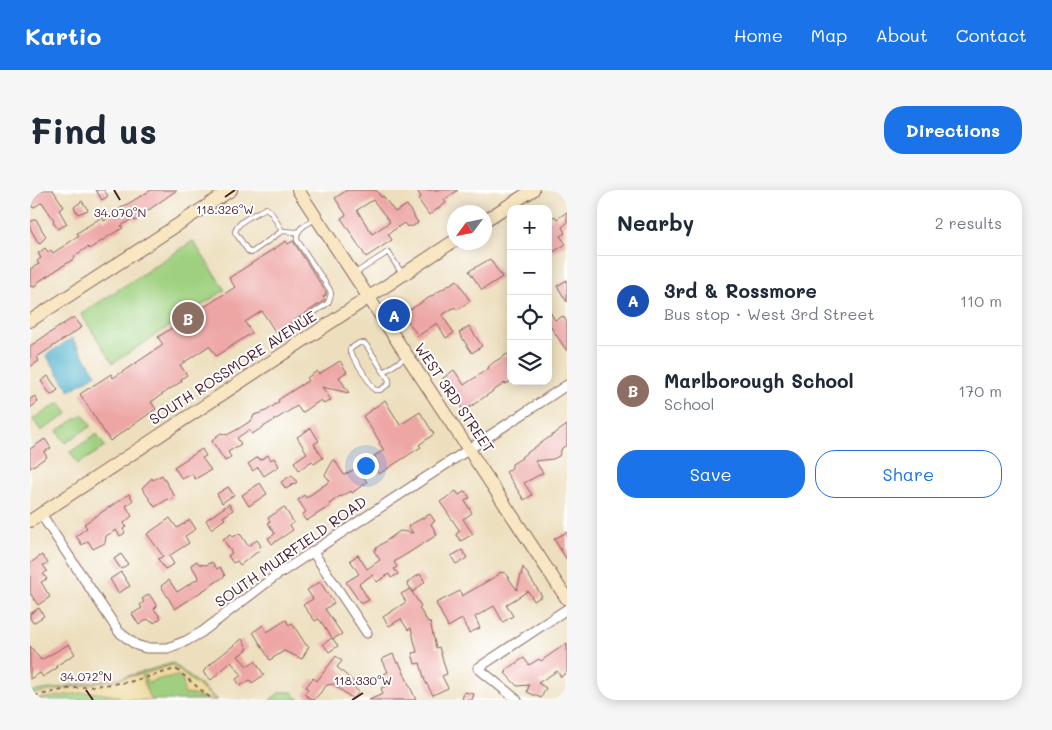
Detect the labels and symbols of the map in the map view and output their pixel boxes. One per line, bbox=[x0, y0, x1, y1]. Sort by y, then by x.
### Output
text: 118.326°W bbox=[196, 201, 254, 217]
text: 34.070°N bbox=[94, 204, 146, 220]
north arrow bbox=[447, 205, 492, 250]
pin: A bbox=[378, 296, 410, 334]
pin: B bbox=[172, 299, 204, 337]
street label: SOUTH ROSSMORE AVENUE bbox=[145, 305, 320, 429]
street label: WEST 3RD STREET bbox=[411, 338, 499, 456]
your location bbox=[353, 453, 379, 479]
street label: SOUTH MUIRFIELD ROAD bbox=[211, 491, 370, 611]
text: 34.072°N bbox=[60, 668, 112, 684]
text: 118.330°W bbox=[334, 672, 392, 688]

